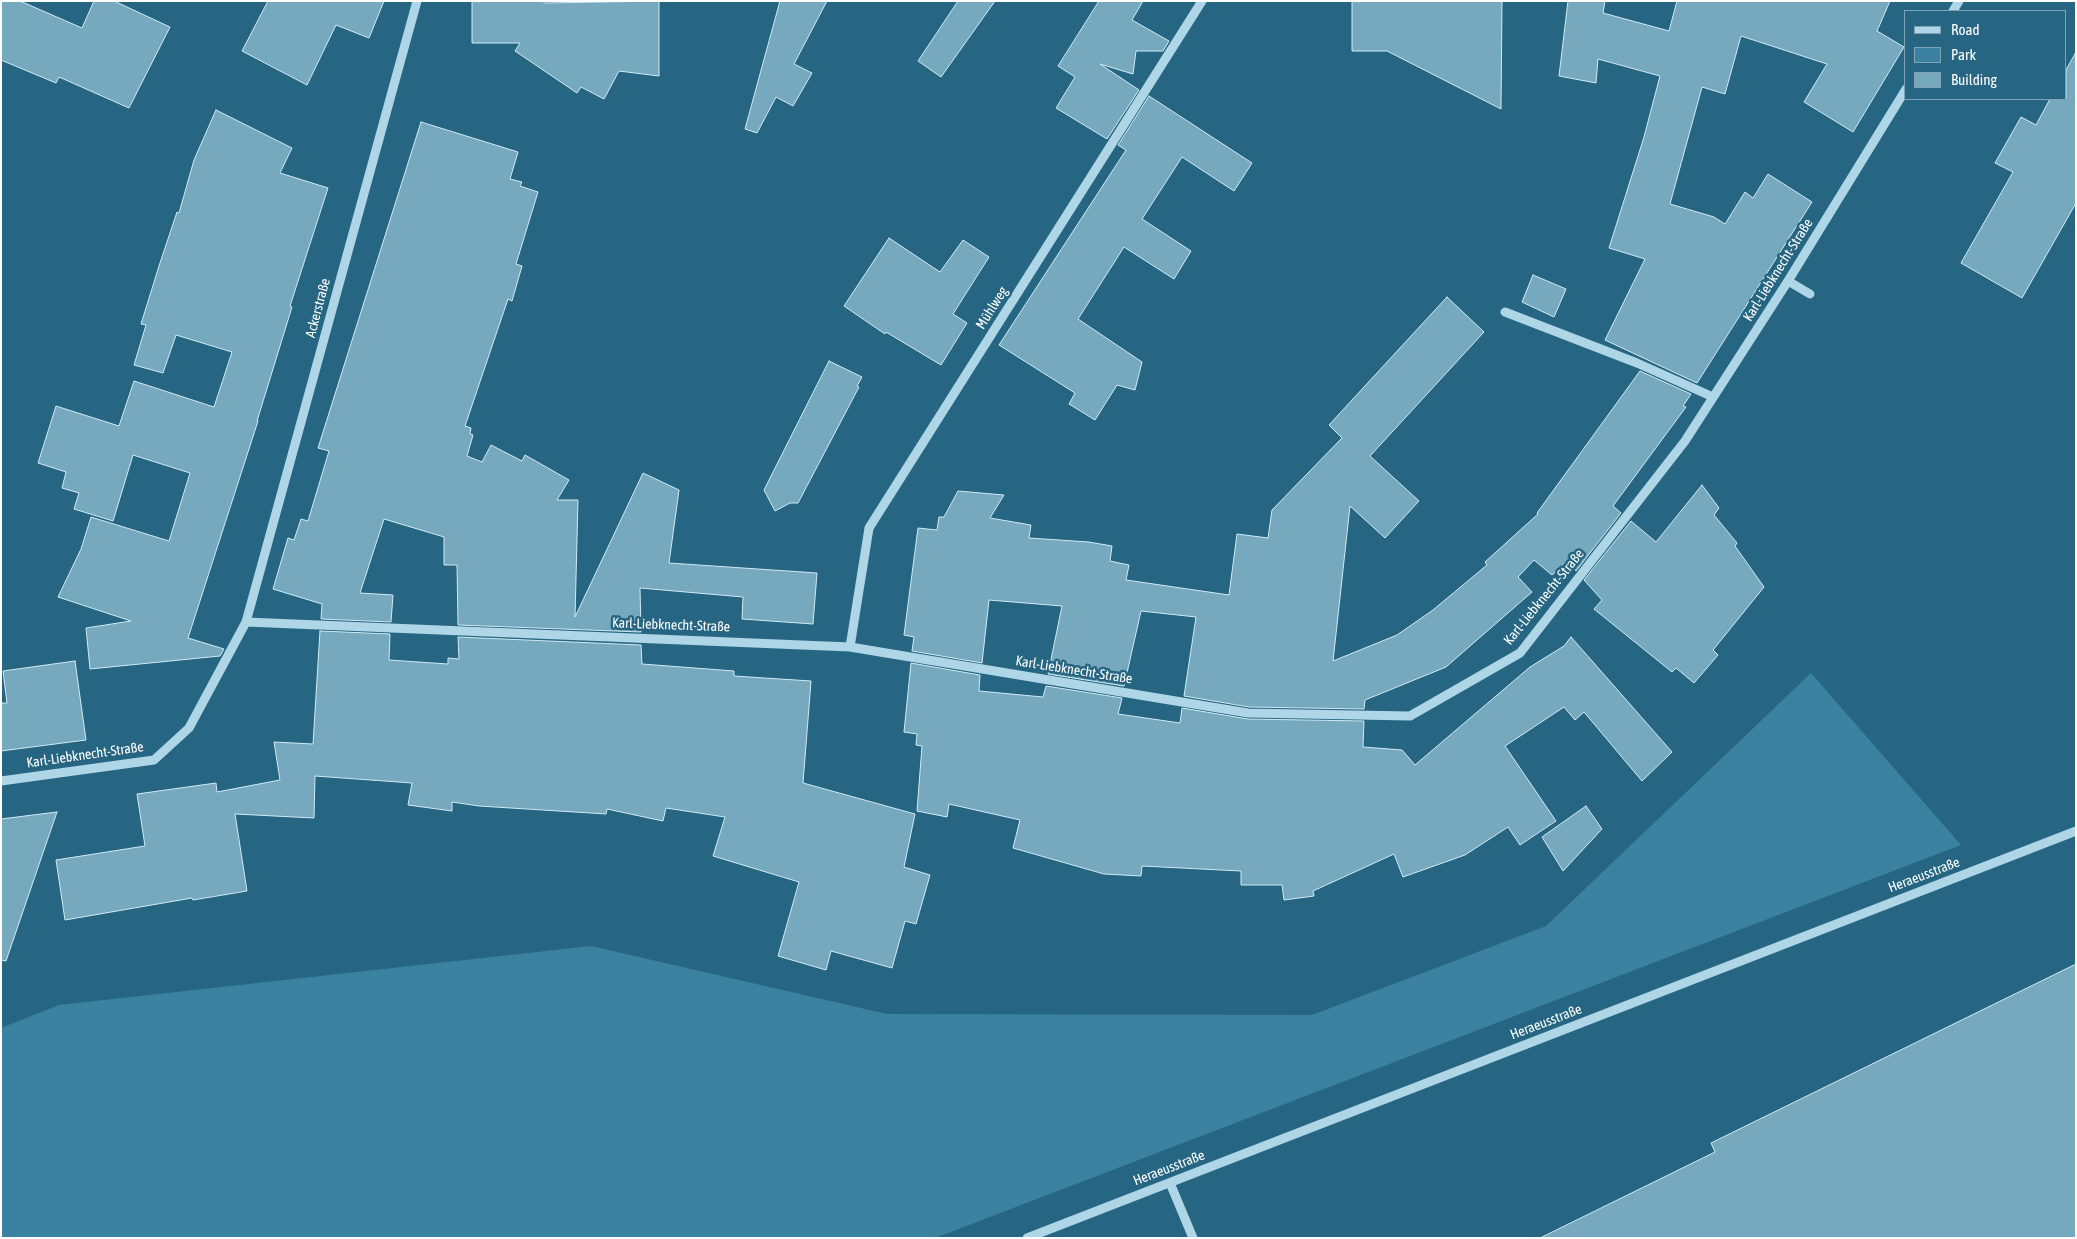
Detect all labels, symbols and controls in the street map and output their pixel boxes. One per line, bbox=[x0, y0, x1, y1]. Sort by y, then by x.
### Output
legend bbox=[1904, 10, 2067, 100]
text: Road bbox=[1951, 21, 1980, 38]
text: Park bbox=[1951, 46, 1976, 63]
text: Building bbox=[1951, 71, 1997, 88]
street label: Karl-Liebknecht-Straße bbox=[1740, 216, 1816, 324]
street label: Ackerstraße bbox=[302, 277, 334, 339]
street label: Mühlweg bbox=[972, 284, 1012, 332]
street label: Karl-Liebknecht-Straße bbox=[1500, 546, 1588, 648]
street label: Karl-Liebknecht-Straße bbox=[612, 615, 730, 635]
street label: Karl-Liebknecht-Straße bbox=[1014, 652, 1134, 688]
street label: Karl-Liebknecht-Straße bbox=[25, 738, 145, 772]
street label: Heraeusstraße bbox=[1886, 854, 1962, 896]
street label: Heraeusstraße bbox=[1508, 1001, 1584, 1043]
street label: Heraeusstraße bbox=[1131, 1147, 1207, 1189]

